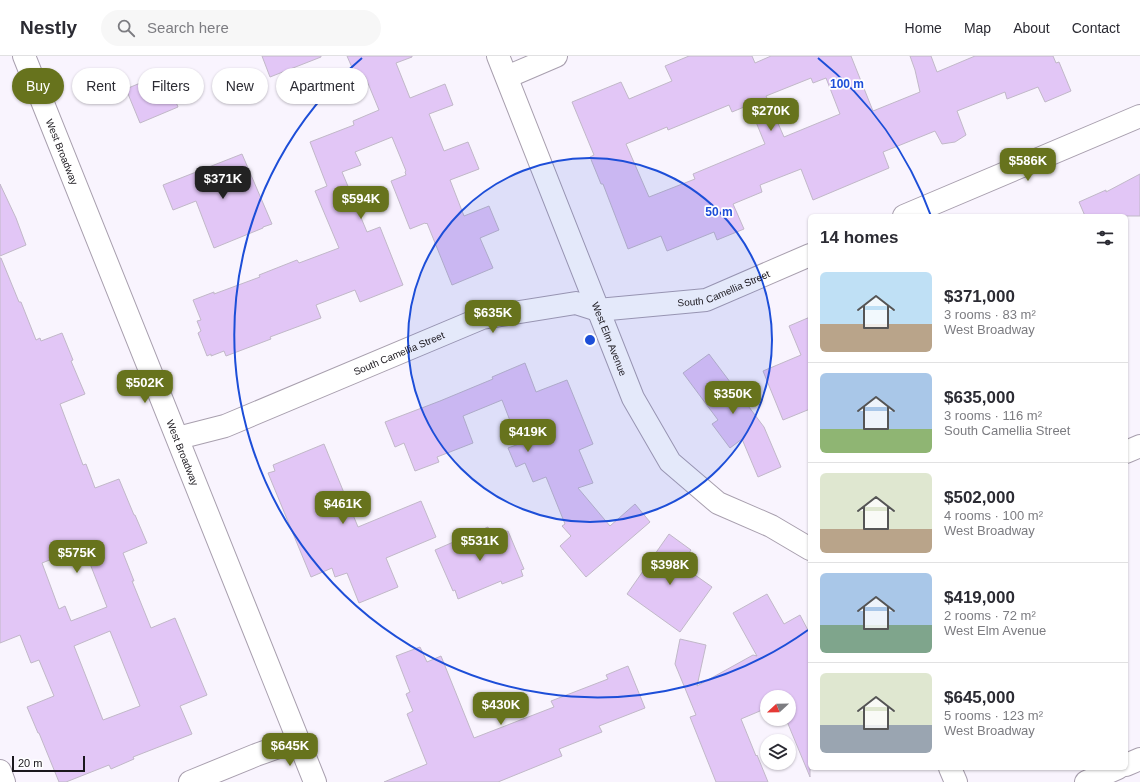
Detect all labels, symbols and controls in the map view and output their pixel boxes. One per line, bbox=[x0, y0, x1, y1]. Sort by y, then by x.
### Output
search box bbox=[101, 10, 381, 46]
text: Nestly bbox=[20, 17, 77, 38]
icon: search bbox=[115, 17, 137, 39]
text: Search here bbox=[147, 19, 229, 36]
text: Home bbox=[905, 20, 942, 36]
text: Map bbox=[964, 20, 991, 36]
text: About bbox=[1013, 20, 1050, 36]
text: Contact bbox=[1072, 20, 1120, 36]
chip: Buy bbox=[12, 68, 64, 104]
chip: Rent bbox=[72, 68, 130, 104]
chip: Filters bbox=[138, 68, 204, 104]
chip: New bbox=[212, 68, 268, 104]
chip: Apartment bbox=[276, 68, 368, 104]
text: 100 m bbox=[830, 77, 864, 91]
pin: $270K bbox=[743, 98, 799, 132]
text: $270K bbox=[752, 103, 790, 118]
street label: West Broadway bbox=[44, 117, 80, 186]
pin: $586K bbox=[1000, 148, 1056, 182]
text: $586K bbox=[1009, 153, 1047, 168]
pin: $371K bbox=[195, 166, 251, 200]
text: $371K bbox=[204, 171, 242, 186]
pin: $594K bbox=[333, 186, 389, 220]
text: $594K bbox=[342, 191, 380, 206]
text: 50 m bbox=[705, 205, 733, 219]
icon: filters bbox=[1094, 227, 1116, 249]
text: 14 homes bbox=[820, 228, 898, 247]
street label: South Camellia Street bbox=[677, 268, 772, 309]
text: $371,000 bbox=[944, 287, 1015, 306]
icon: home bbox=[852, 288, 900, 336]
pin: $635K bbox=[465, 300, 521, 334]
street label: West Elm Avenue bbox=[590, 300, 629, 378]
text: $635K bbox=[474, 305, 512, 320]
text: 3 rooms · 83 m² bbox=[944, 307, 1036, 322]
text: West Broadway bbox=[944, 322, 1035, 337]
street label: South Camellia Street bbox=[352, 329, 446, 377]
centre of rings bbox=[583, 333, 597, 347]
pin: $502K bbox=[117, 370, 173, 404]
text: $502K bbox=[126, 375, 164, 390]
pin: $350K bbox=[705, 381, 761, 415]
text: $350K bbox=[714, 386, 752, 401]
text: $635,000 bbox=[944, 388, 1015, 407]
icon: home bbox=[852, 389, 900, 437]
text: 3 rooms · 116 m² bbox=[944, 408, 1042, 423]
street label: West Broadway bbox=[164, 418, 201, 487]
pin: $419K bbox=[500, 419, 556, 453]
text: South Camellia Street bbox=[944, 423, 1070, 438]
text: $419K bbox=[509, 424, 547, 439]
text: $502,000 bbox=[944, 488, 1015, 507]
icon: home bbox=[852, 489, 900, 537]
pin: $461K bbox=[315, 491, 371, 525]
text: $461K bbox=[324, 496, 362, 511]
text: 4 rooms · 100 m² bbox=[944, 508, 1043, 523]
text: West Broadway bbox=[944, 523, 1035, 538]
pin: $531K bbox=[452, 528, 508, 562]
text: $531K bbox=[461, 533, 499, 548]
pin: $575K bbox=[49, 540, 105, 574]
text: $575K bbox=[58, 545, 96, 560]
pin: $398K bbox=[642, 552, 698, 586]
text: $398K bbox=[651, 557, 689, 572]
text: $419,000 bbox=[944, 588, 1015, 607]
icon: home bbox=[852, 589, 900, 637]
text: 2 rooms · 72 m² bbox=[944, 608, 1036, 623]
text: West Elm Avenue bbox=[944, 623, 1046, 638]
text: $645,000 bbox=[944, 688, 1015, 707]
icon: home bbox=[852, 689, 900, 737]
north arrow bbox=[760, 690, 796, 726]
map controls bbox=[760, 690, 796, 770]
pin: $430K bbox=[473, 692, 529, 726]
text: $430K bbox=[482, 697, 520, 712]
text: 5 rooms · 123 m² bbox=[944, 708, 1043, 723]
text: West Broadway bbox=[944, 723, 1035, 738]
pin: $645K bbox=[262, 733, 318, 767]
button: layers bbox=[760, 734, 796, 770]
text: $645K bbox=[271, 738, 309, 753]
scale bar bbox=[12, 754, 85, 773]
text: 20 m bbox=[18, 757, 42, 769]

